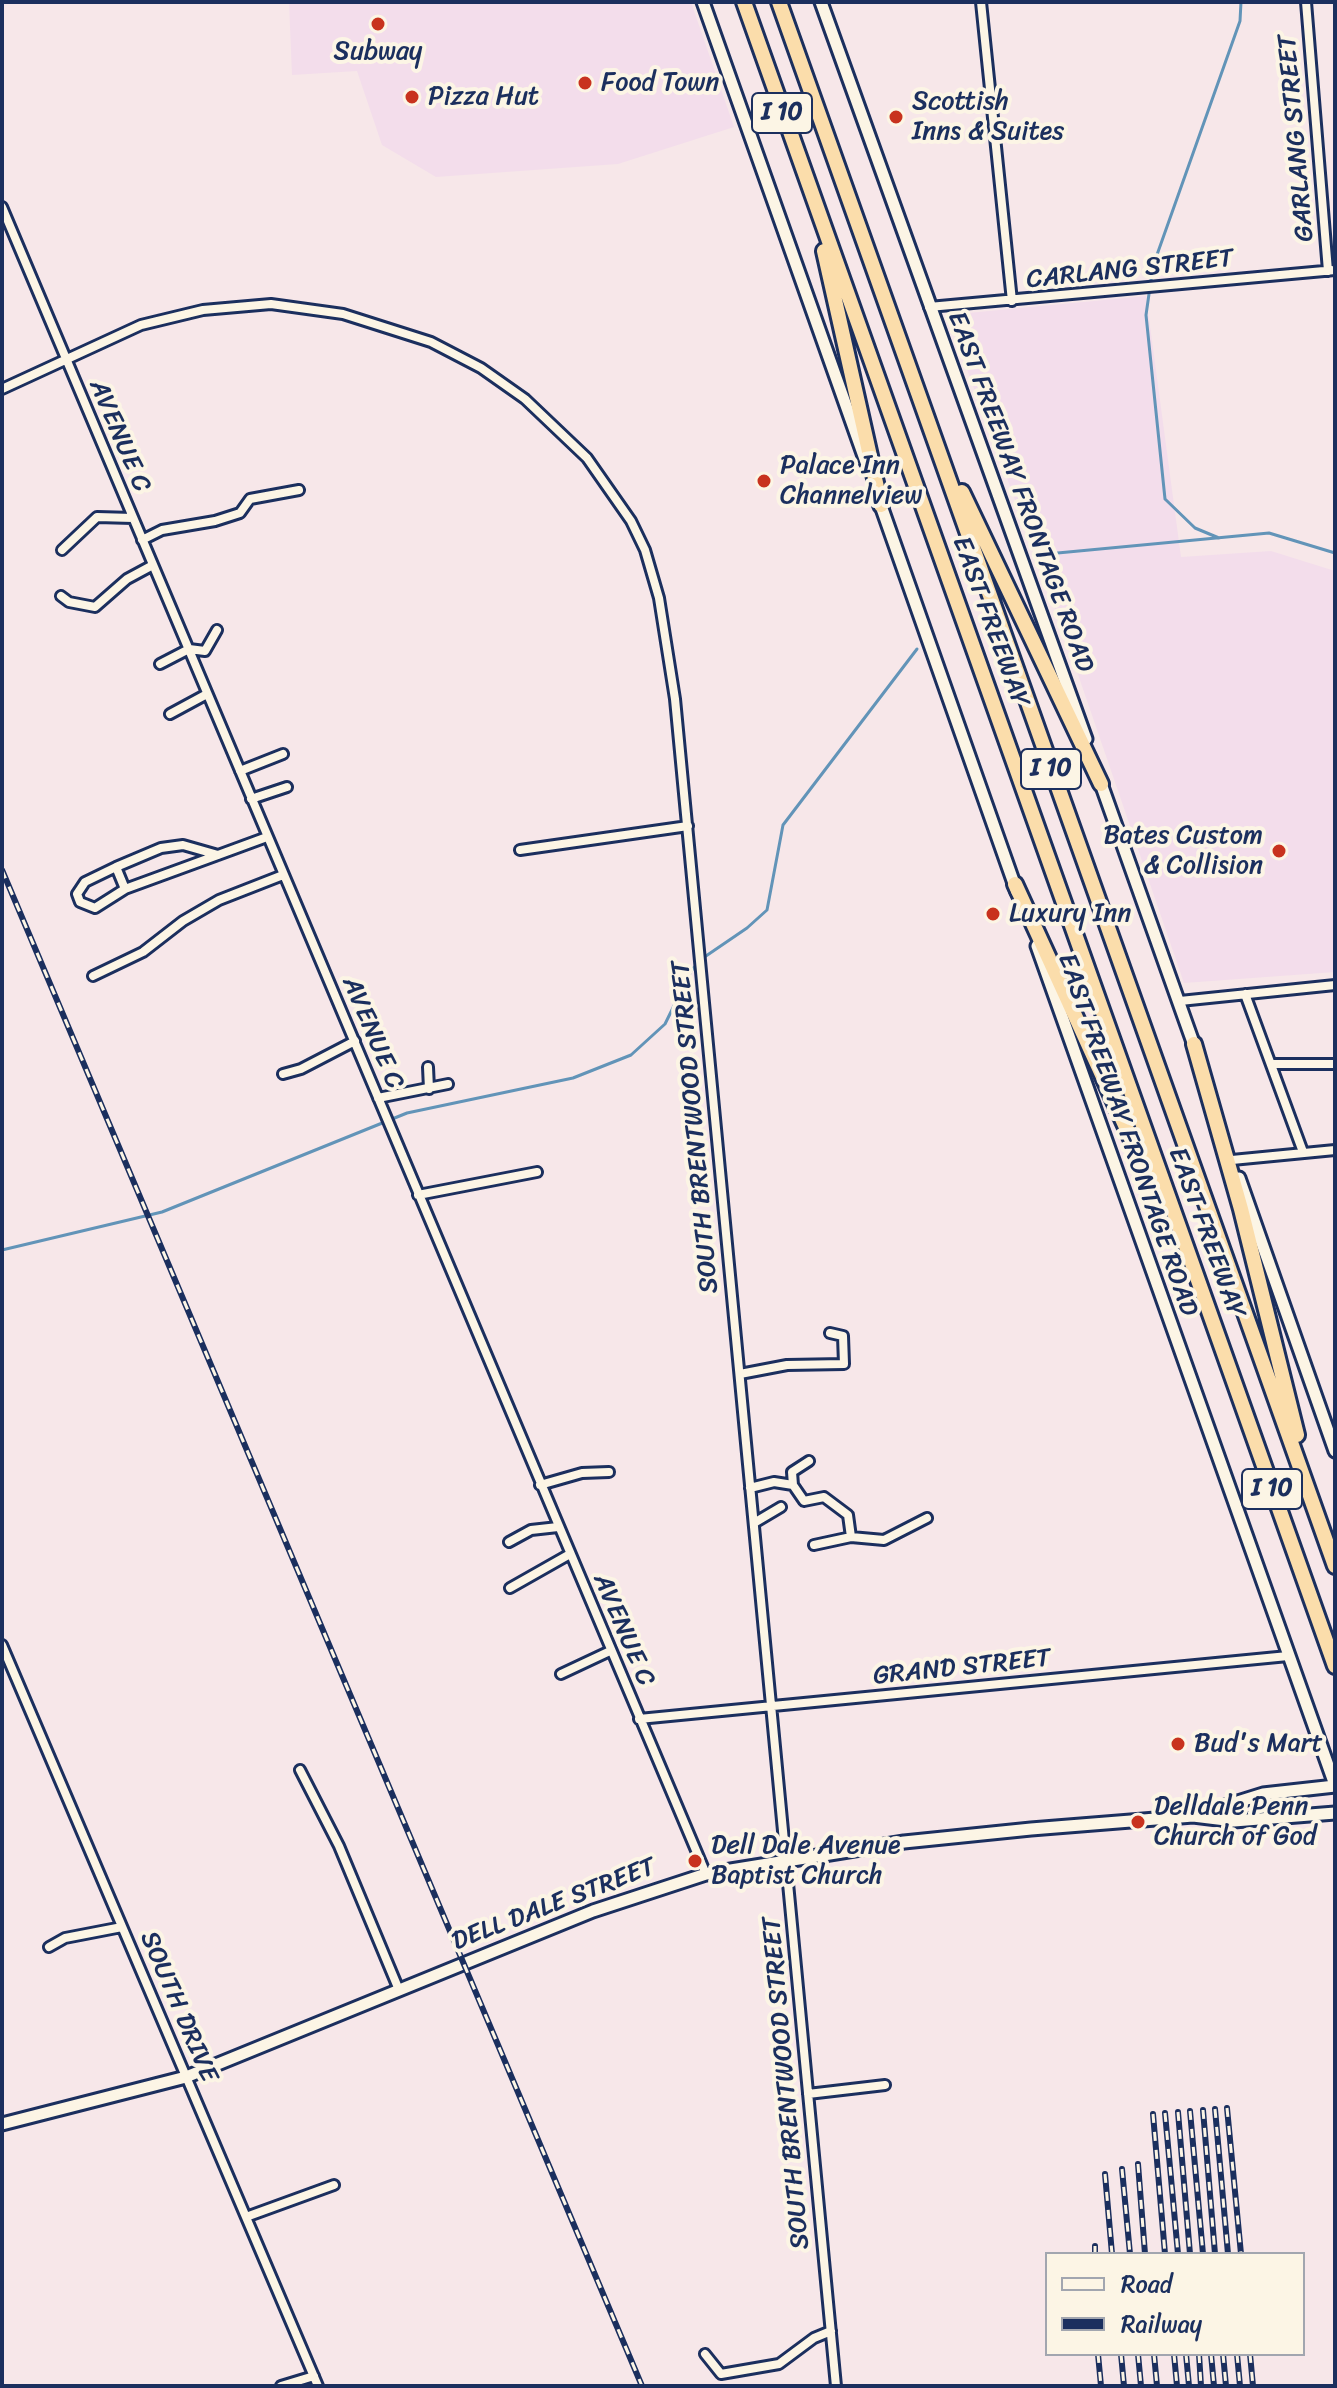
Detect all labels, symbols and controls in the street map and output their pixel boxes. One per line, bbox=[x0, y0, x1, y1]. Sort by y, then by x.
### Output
marker: Subway bbox=[369, 15, 387, 33]
street label: GARLANG STREET bbox=[1272, 33, 1322, 243]
place label: Subway bbox=[334, 36, 422, 68]
place label: Food Town bbox=[601, 67, 719, 99]
marker: Food Town bbox=[576, 74, 594, 92]
place label: Pizza Hut bbox=[428, 81, 539, 113]
place label: Scottish Inns & Suites bbox=[912, 86, 1064, 148]
marker: Pizza Hut bbox=[403, 88, 421, 106]
road number: I 10 bbox=[752, 93, 812, 133]
marker: Scottish Inns & Suites bbox=[887, 108, 905, 126]
street label: CARLANG STREET bbox=[1025, 244, 1235, 296]
street label: EAST FREEWAY FRONTAGE ROAD bbox=[940, 307, 1100, 677]
street label: AVENUE C bbox=[81, 375, 157, 497]
place label: Palace Inn Channelview bbox=[780, 450, 922, 512]
marker: Palace Inn Channelview bbox=[755, 472, 773, 490]
street label: EAST FREEWAY bbox=[945, 532, 1035, 712]
road number: I 10 bbox=[1021, 749, 1081, 789]
place label: Bates Custom & Collision bbox=[1103, 820, 1263, 882]
marker: Bates Custom & Collision bbox=[1270, 842, 1288, 860]
place label: Luxury Inn bbox=[1009, 898, 1131, 930]
marker: Luxury Inn bbox=[984, 905, 1002, 923]
street label: EAST FREEWAY FRONTAGE ROAD bbox=[1050, 949, 1204, 1321]
street label: SOUTH BRENTWOOD STREET bbox=[666, 959, 726, 1295]
street label: AVENUE C bbox=[334, 972, 410, 1094]
street label: EAST FREEWAY bbox=[1161, 1143, 1251, 1323]
road number: I 10 bbox=[1242, 1469, 1302, 1509]
street label: AVENUE C bbox=[585, 1569, 661, 1691]
street label: GRAND STREET bbox=[872, 1643, 1052, 1693]
place label: Bud's Mart bbox=[1194, 1728, 1323, 1760]
marker: Bud's Mart bbox=[1169, 1735, 1187, 1753]
place label: Delldale Penn Church of God bbox=[1154, 1791, 1316, 1852]
marker: Delldale Penn Church of God bbox=[1129, 1813, 1147, 1831]
place label: Dell Dale Avenue Baptist Church bbox=[711, 1830, 901, 1892]
street label: DELL DALE STREET bbox=[448, 1852, 660, 1958]
marker: Dell Dale Avenue Baptist Church bbox=[686, 1852, 704, 1870]
street label: SOUTH BRENTWOOD STREET bbox=[757, 1915, 817, 2251]
street label: SOUTH DRIVE bbox=[132, 1927, 224, 2087]
legend bbox=[1045, 2252, 1305, 2356]
text: Road bbox=[1121, 2263, 1172, 2305]
text: Railway bbox=[1121, 2303, 1202, 2345]

